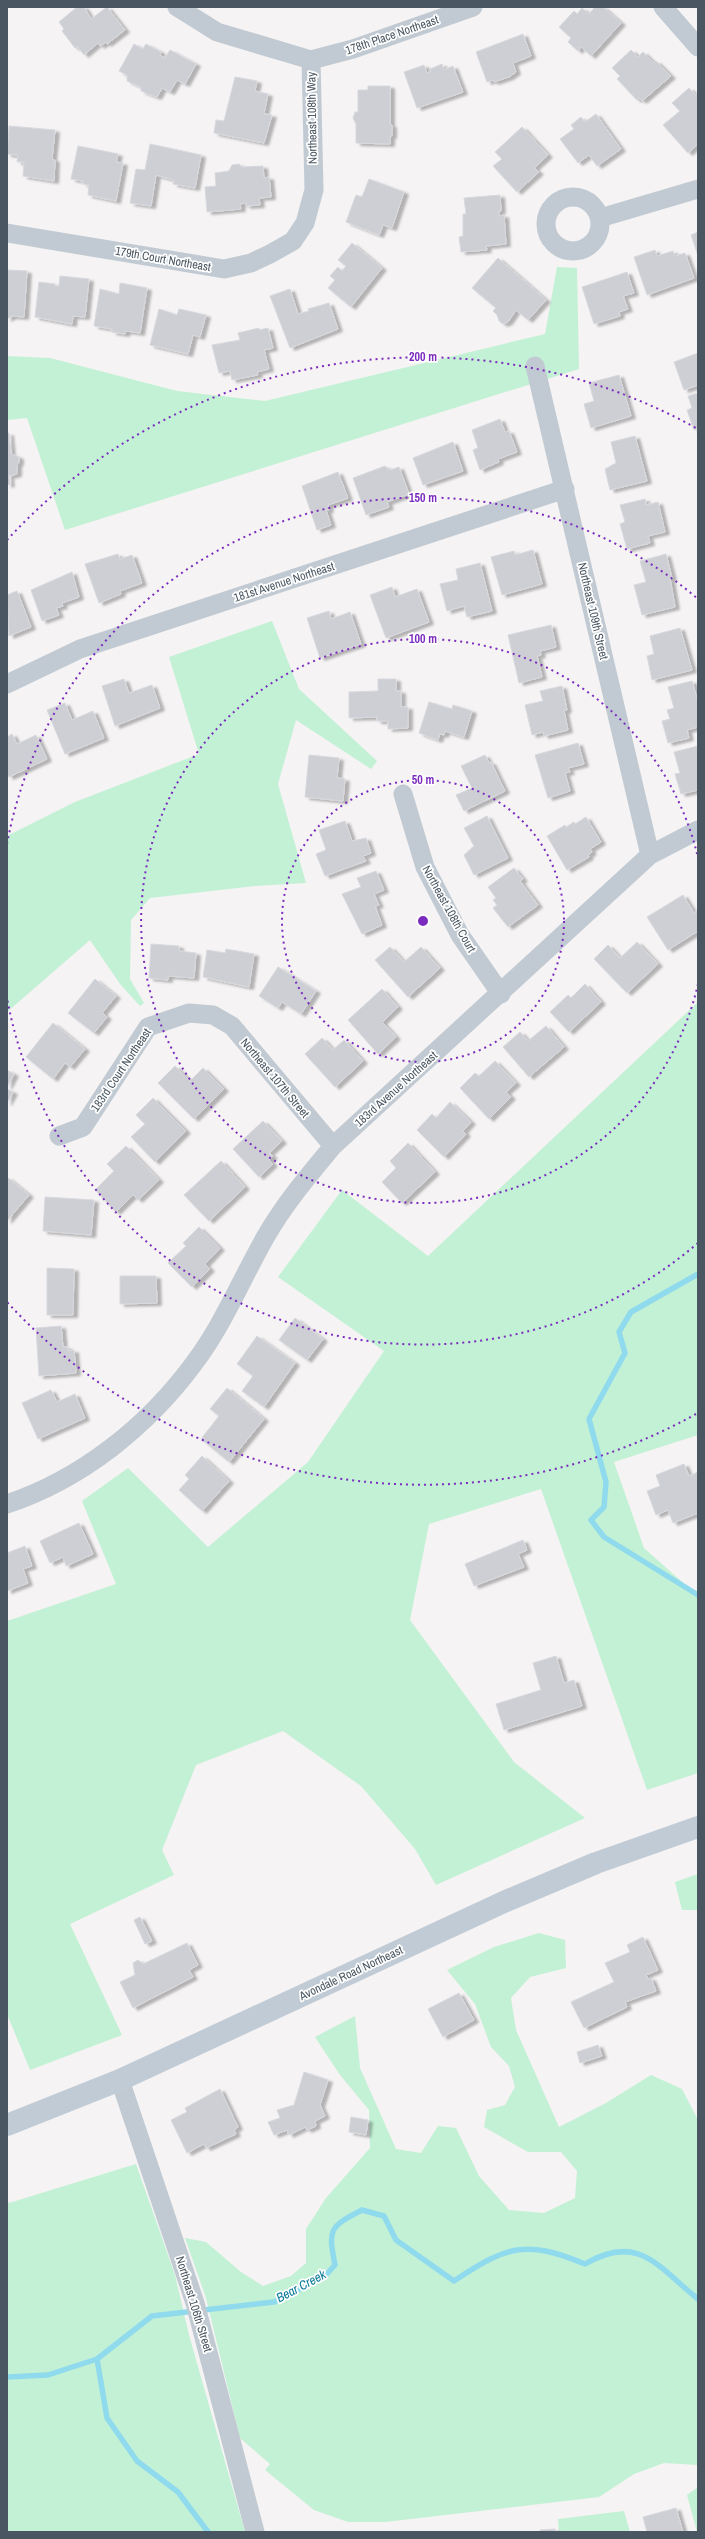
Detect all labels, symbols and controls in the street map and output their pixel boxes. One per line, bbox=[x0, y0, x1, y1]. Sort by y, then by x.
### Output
street label: 178th Place Northeast bbox=[343, 12, 441, 58]
street label: Northeast 108th Way bbox=[303, 72, 321, 164]
street label: 179th Court Northeast bbox=[114, 243, 212, 275]
text: 200 m bbox=[409, 349, 437, 365]
text: 150 m bbox=[409, 490, 437, 506]
street label: 181st Avenue Northeast bbox=[232, 558, 337, 606]
street label: Northeast 109th Street bbox=[574, 561, 612, 661]
text: 100 m bbox=[409, 631, 437, 647]
text: 50 m bbox=[412, 772, 434, 788]
street label: Northeast 108th Court bbox=[419, 863, 480, 955]
centre of rings bbox=[416, 914, 430, 928]
street label: 183rd Court Northeast bbox=[87, 1025, 155, 1115]
street label: Northeast 107th Street bbox=[237, 1035, 313, 1121]
street label: 183rd Avenue Northeast bbox=[351, 1047, 441, 1130]
street label: Avondale Road Northeast bbox=[296, 1942, 406, 2004]
street label: Northeast 106th Street bbox=[172, 2254, 216, 2354]
water label: Bear Creek bbox=[273, 2266, 329, 2306]

